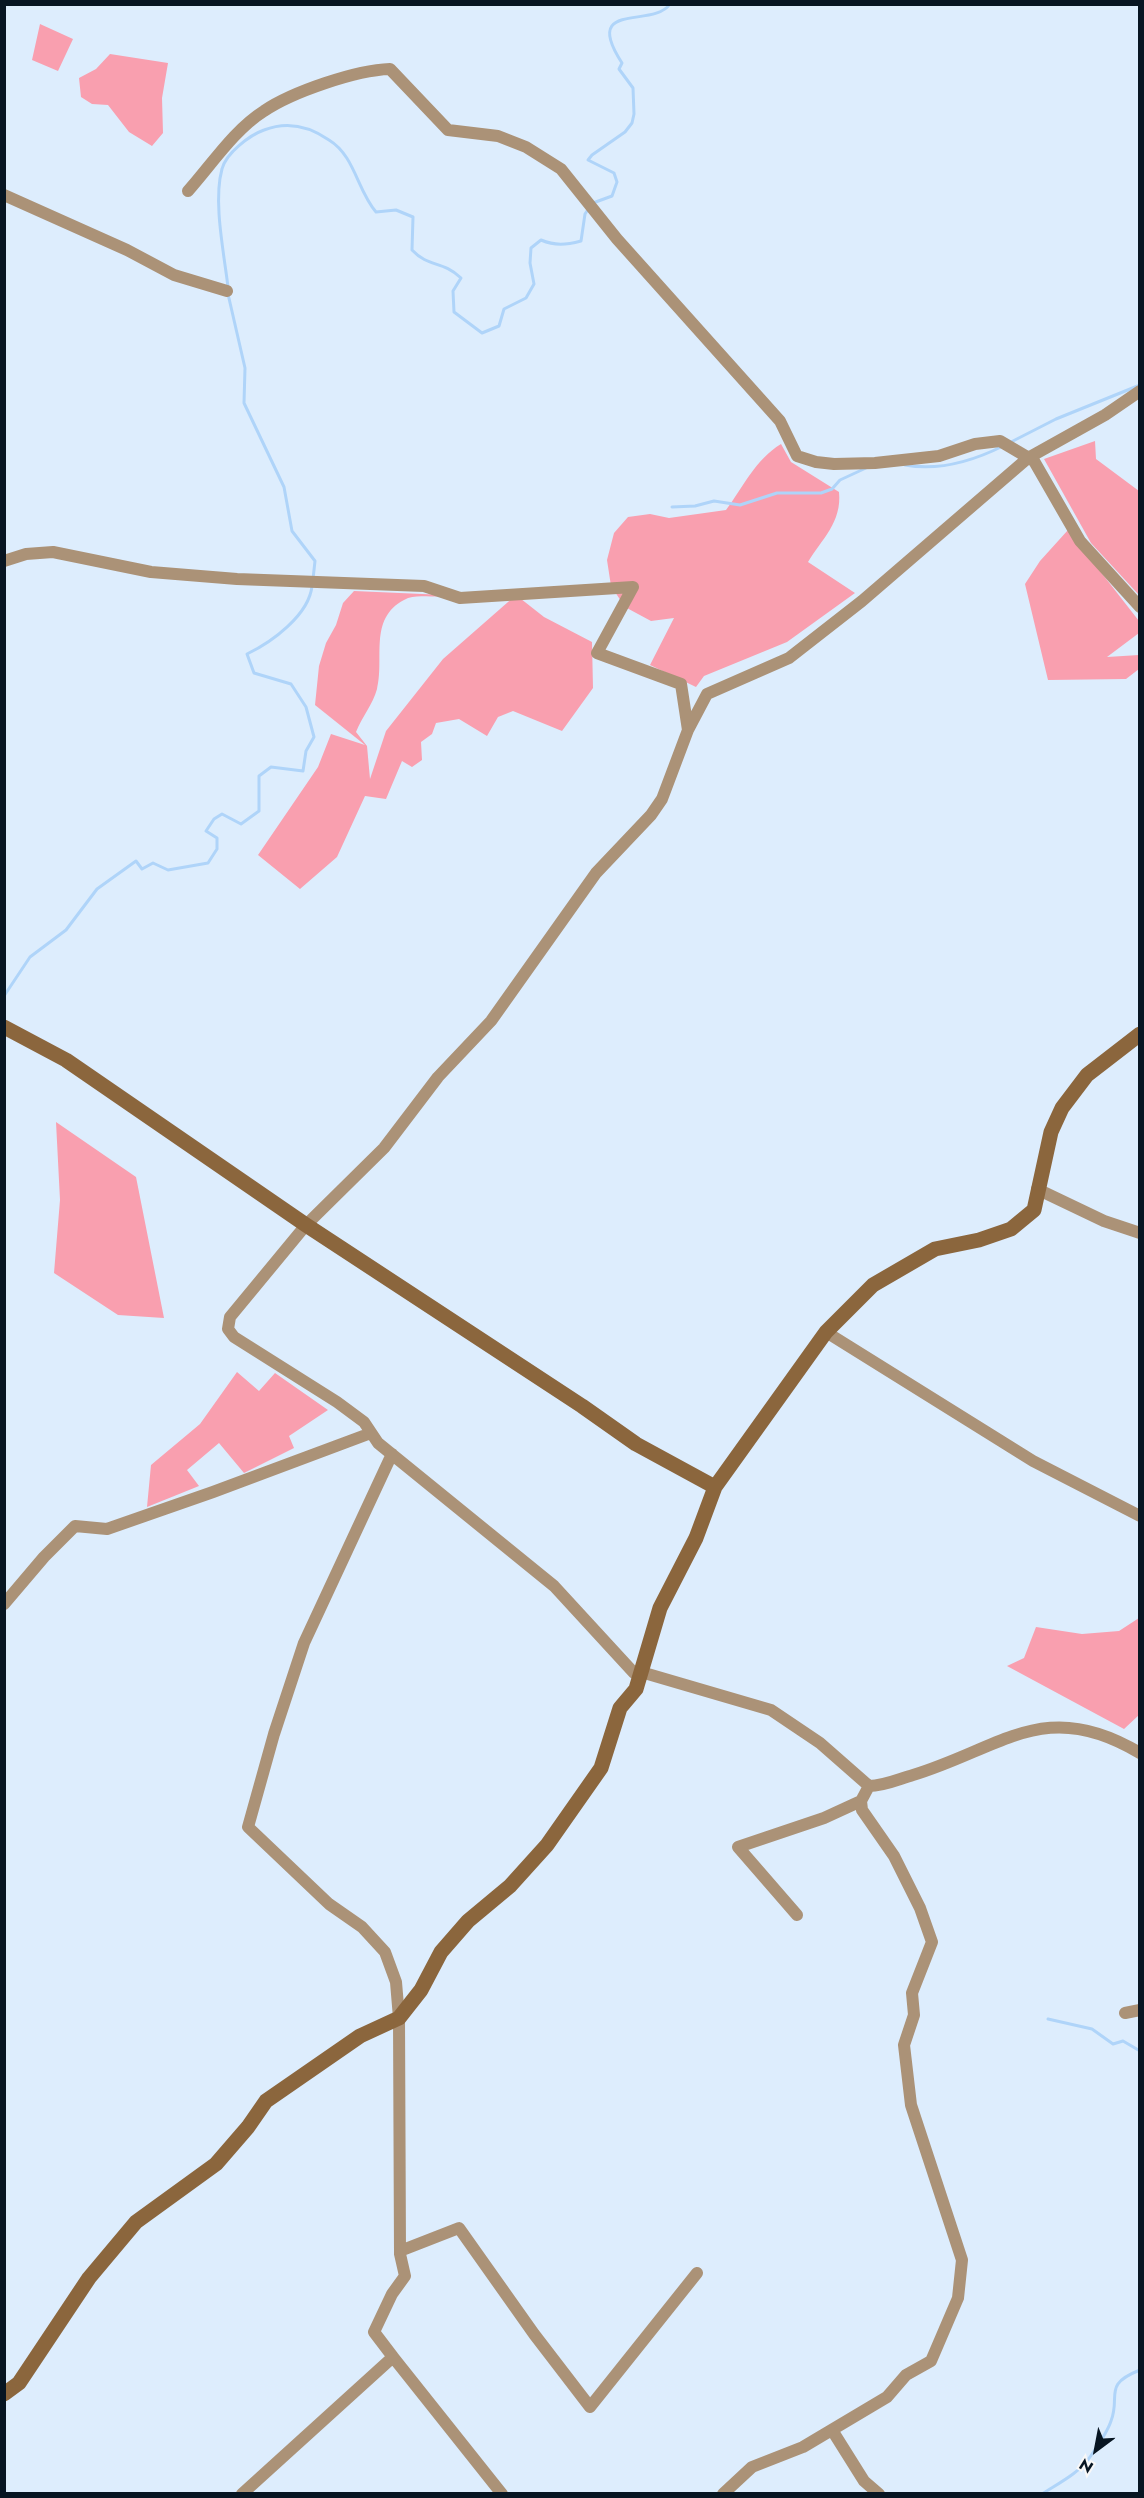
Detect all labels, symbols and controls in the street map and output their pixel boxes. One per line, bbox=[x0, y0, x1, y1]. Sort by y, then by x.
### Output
north arrow bbox=[1066, 2420, 1126, 2480]
text: N bbox=[1075, 2453, 1098, 2479]

